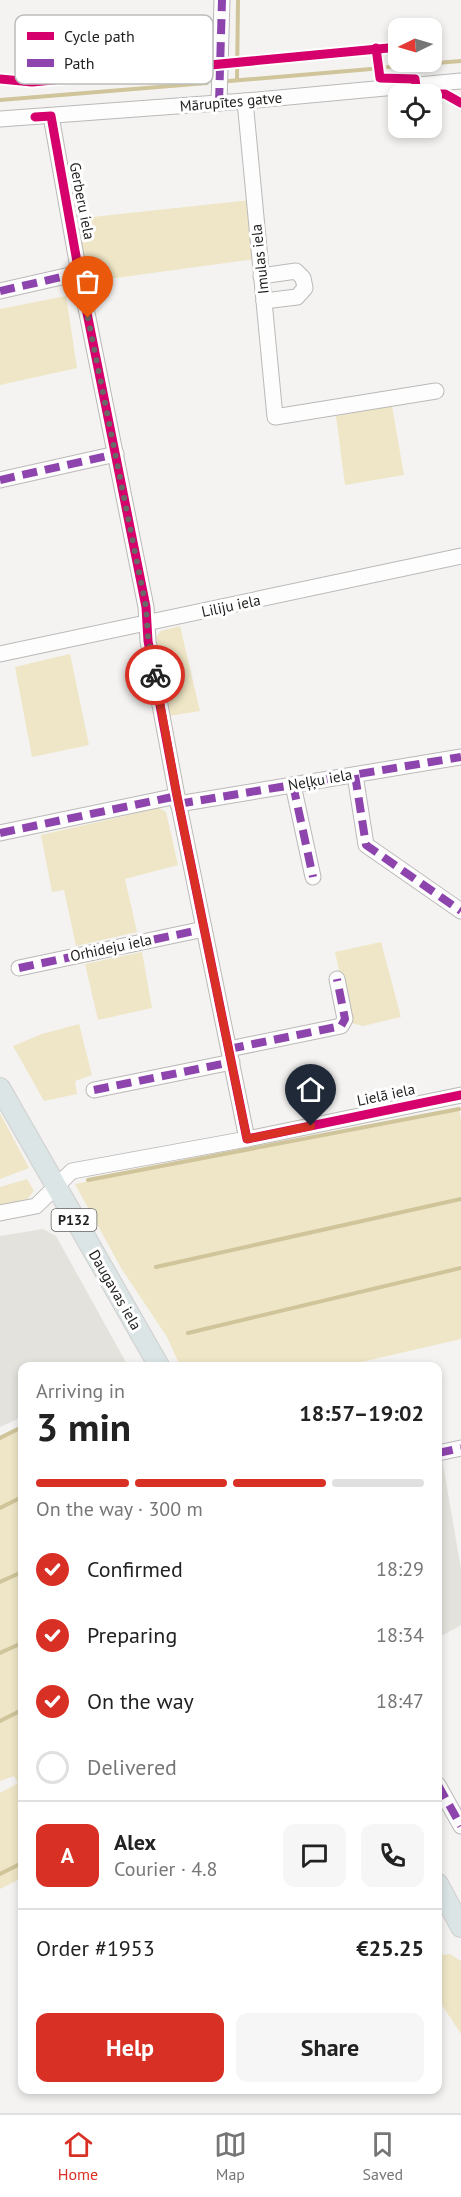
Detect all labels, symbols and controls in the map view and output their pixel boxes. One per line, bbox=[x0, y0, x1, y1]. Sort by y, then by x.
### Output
legend bbox=[15, 15, 213, 84]
north arrow bbox=[388, 18, 442, 72]
map controls bbox=[388, 18, 442, 138]
text: Cycle path bbox=[64, 26, 135, 46]
text: Path bbox=[64, 53, 95, 73]
button: locate bbox=[388, 84, 442, 138]
street label: Mārupītes gatve bbox=[179, 88, 283, 115]
street label: Gerberu iela bbox=[66, 161, 99, 241]
street label: Imulas iela bbox=[246, 223, 273, 295]
pin bbox=[62, 256, 113, 318]
icon: bag bbox=[71, 265, 104, 298]
street label: Liliju iela bbox=[200, 590, 262, 621]
courier bbox=[125, 645, 185, 705]
icon: bike bbox=[139, 659, 172, 692]
street label: Neļķu iela bbox=[286, 765, 353, 794]
street label: Orhideju iela bbox=[68, 930, 153, 965]
pin bbox=[285, 1064, 336, 1126]
icon: home bbox=[294, 1073, 327, 1106]
street label: Lielā iela bbox=[355, 1079, 417, 1110]
road number: P132 bbox=[52, 1209, 97, 1231]
street label: Daugavas iela bbox=[85, 1246, 146, 1333]
text: Arriving in bbox=[36, 1378, 125, 1404]
text: 18:57–19:02 bbox=[299, 1399, 424, 1427]
text: 3 min bbox=[36, 1401, 131, 1452]
text: On the way · 300 m bbox=[36, 1496, 203, 1522]
icon: check bbox=[36, 1553, 69, 1586]
text: Confirmed bbox=[87, 1555, 183, 1583]
text: 18:29 bbox=[376, 1556, 424, 1582]
icon: check bbox=[36, 1619, 69, 1652]
text: Preparing bbox=[87, 1621, 177, 1649]
text: 18:34 bbox=[376, 1622, 424, 1648]
icon: check bbox=[36, 1685, 69, 1718]
text: On the way bbox=[87, 1687, 194, 1715]
text: 18:47 bbox=[376, 1688, 424, 1714]
text: Delivered bbox=[87, 1753, 177, 1781]
button: chat bbox=[283, 1824, 346, 1887]
button: phone bbox=[361, 1824, 424, 1887]
text: Alex bbox=[114, 1828, 156, 1856]
text: A bbox=[61, 1841, 74, 1869]
text: Courier · 4.8 bbox=[114, 1856, 217, 1882]
text: Order #1953 bbox=[36, 1934, 155, 1962]
text: €25.25 bbox=[356, 1934, 424, 1962]
button: Help bbox=[36, 2013, 224, 2082]
button: Share bbox=[236, 2013, 424, 2082]
tab: Home bbox=[58, 2128, 98, 2184]
tab: Map bbox=[214, 2128, 247, 2184]
tab: Saved bbox=[362, 2128, 403, 2184]

